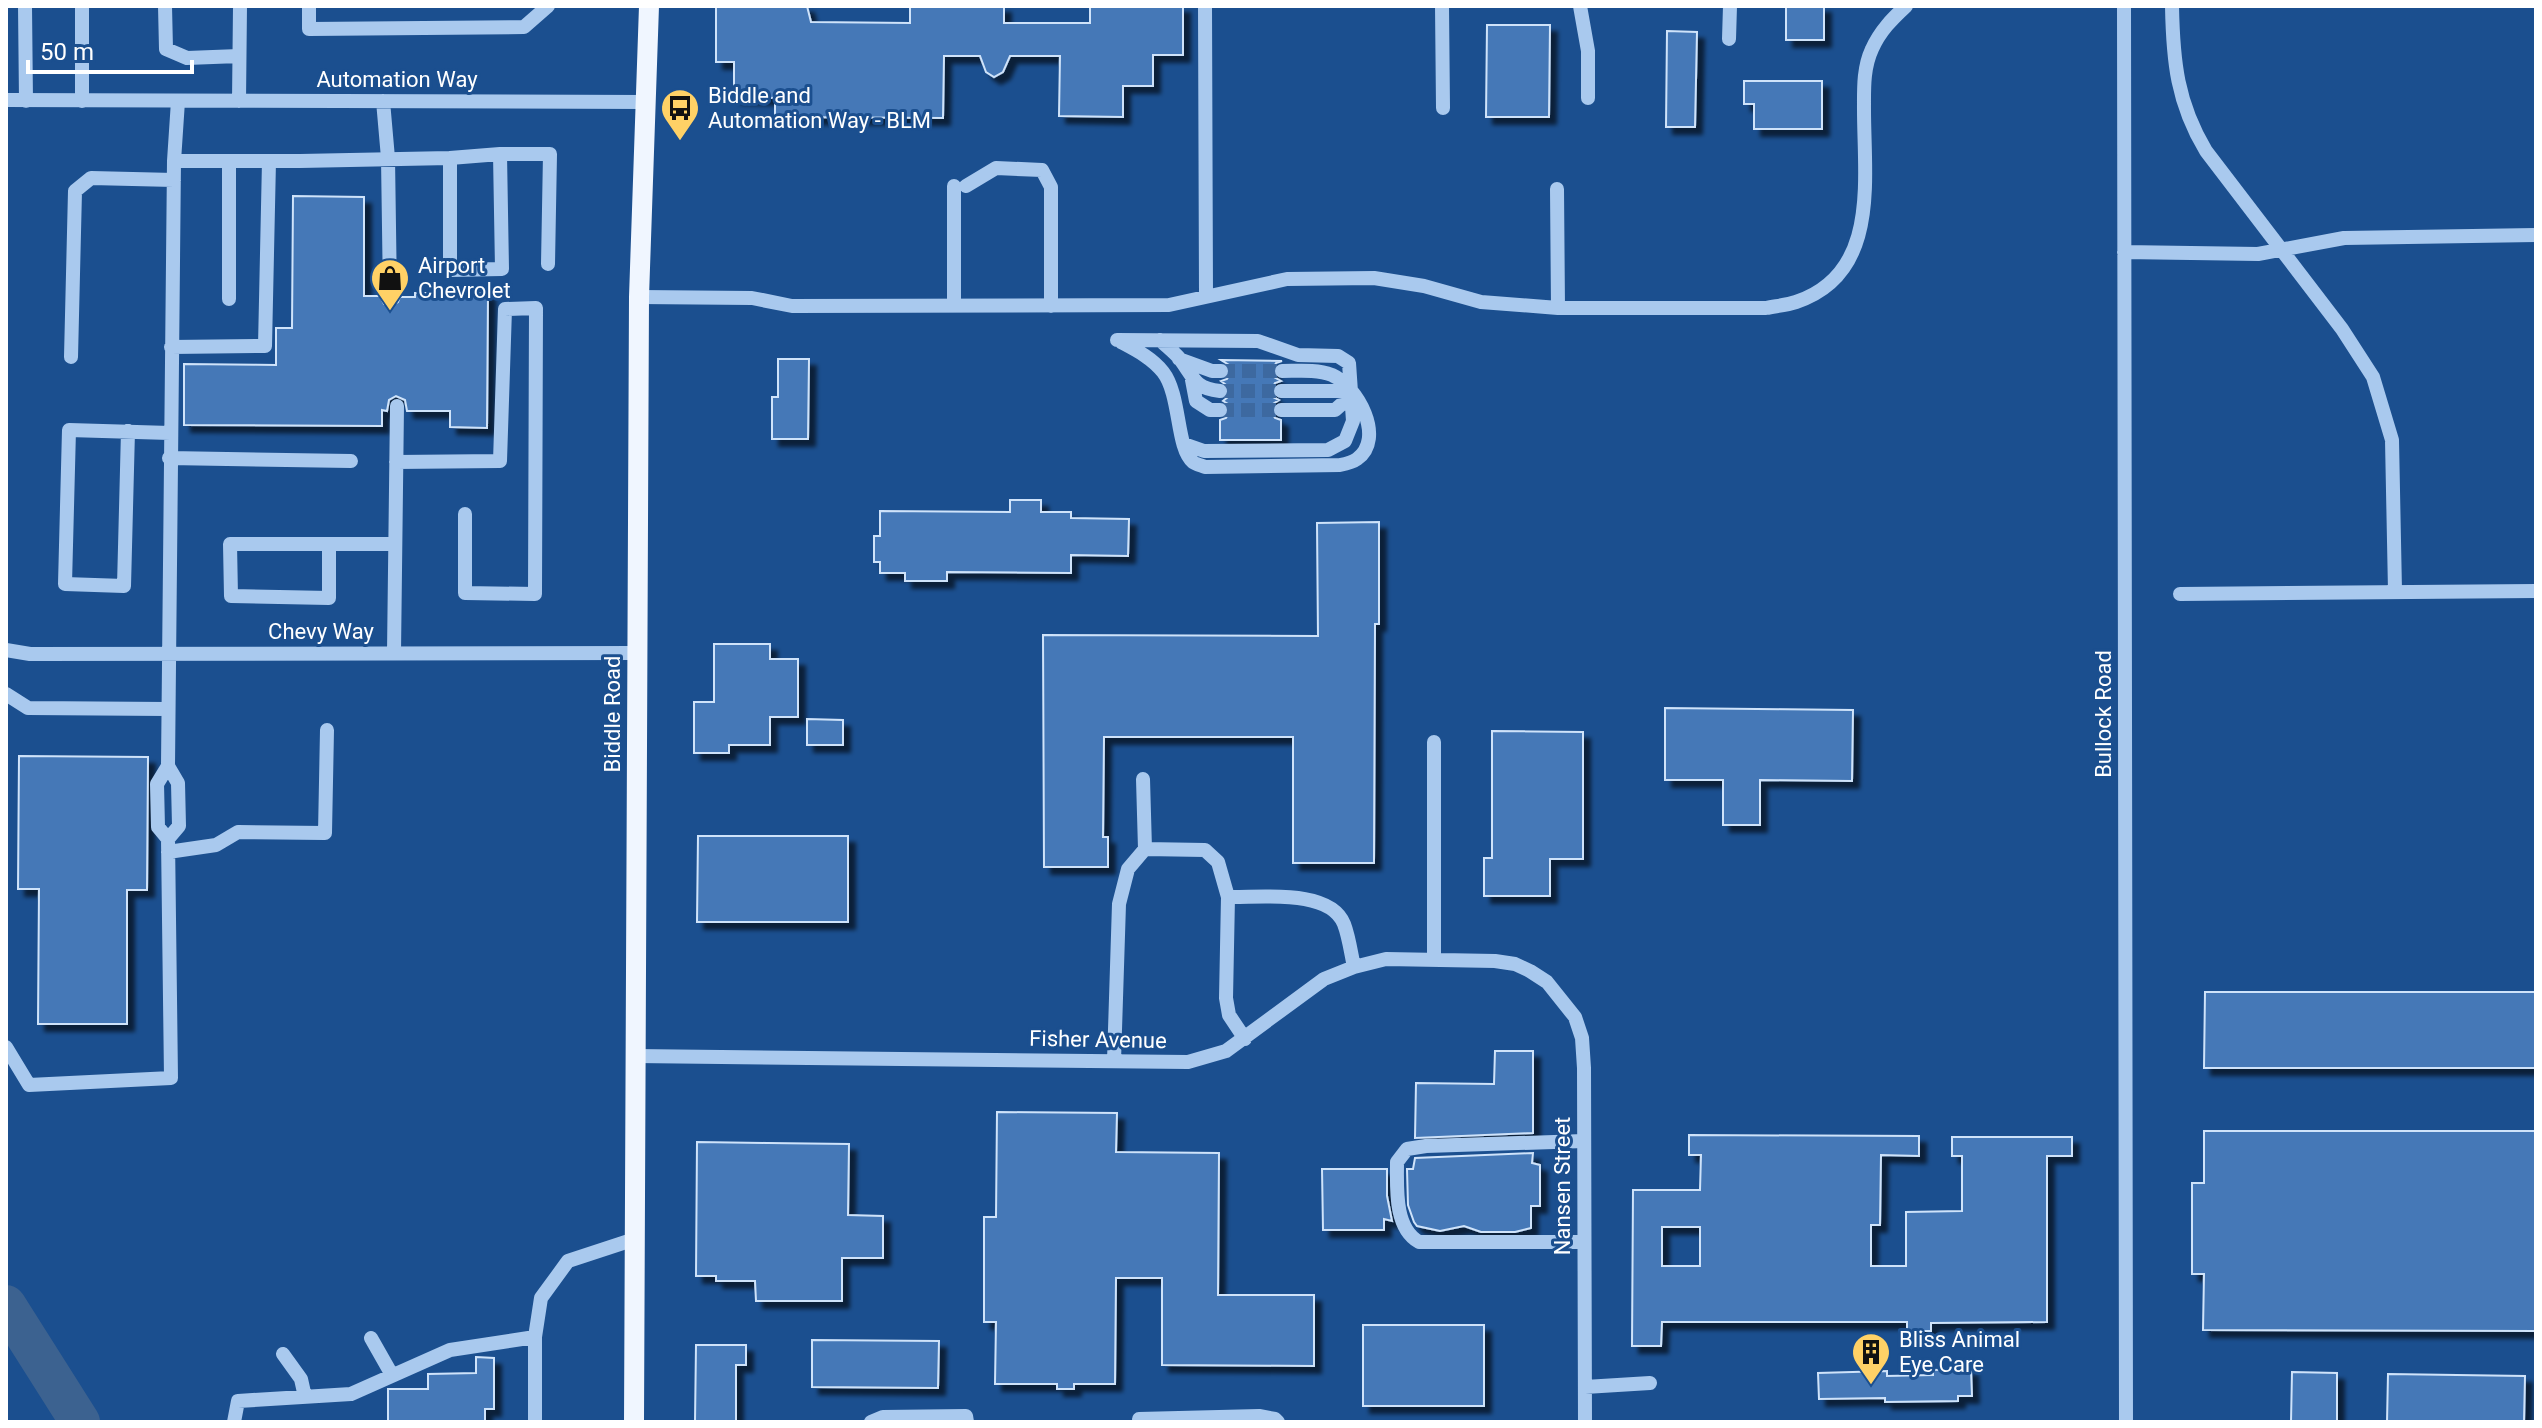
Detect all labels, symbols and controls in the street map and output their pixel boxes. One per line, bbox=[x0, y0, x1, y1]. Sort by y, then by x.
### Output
scale bar bbox=[28, 24, 192, 74]
text: 50 m bbox=[40, 38, 94, 66]
street label: Automation Way bbox=[316, 67, 478, 92]
place label: Biddle and Automation Way - BLM bbox=[708, 83, 931, 133]
bus stop icon: Biddle and Automation Way - BLM bbox=[659, 87, 701, 142]
place label: Airport Chevrolet bbox=[418, 253, 511, 303]
shop icon: Airport Chevrolet bbox=[369, 257, 411, 312]
street label: Chevy Way bbox=[268, 619, 375, 644]
street label: Bullock Road bbox=[2091, 650, 2116, 778]
street label: Biddle Road bbox=[600, 656, 625, 772]
street label: Fisher Avenue bbox=[1029, 1026, 1167, 1053]
street label: Nansen Street bbox=[1550, 1117, 1575, 1255]
place label: Bliss Animal Eye Care bbox=[1899, 1327, 2020, 1377]
building icon: Bliss Animal Eye Care bbox=[1850, 1331, 1892, 1386]

